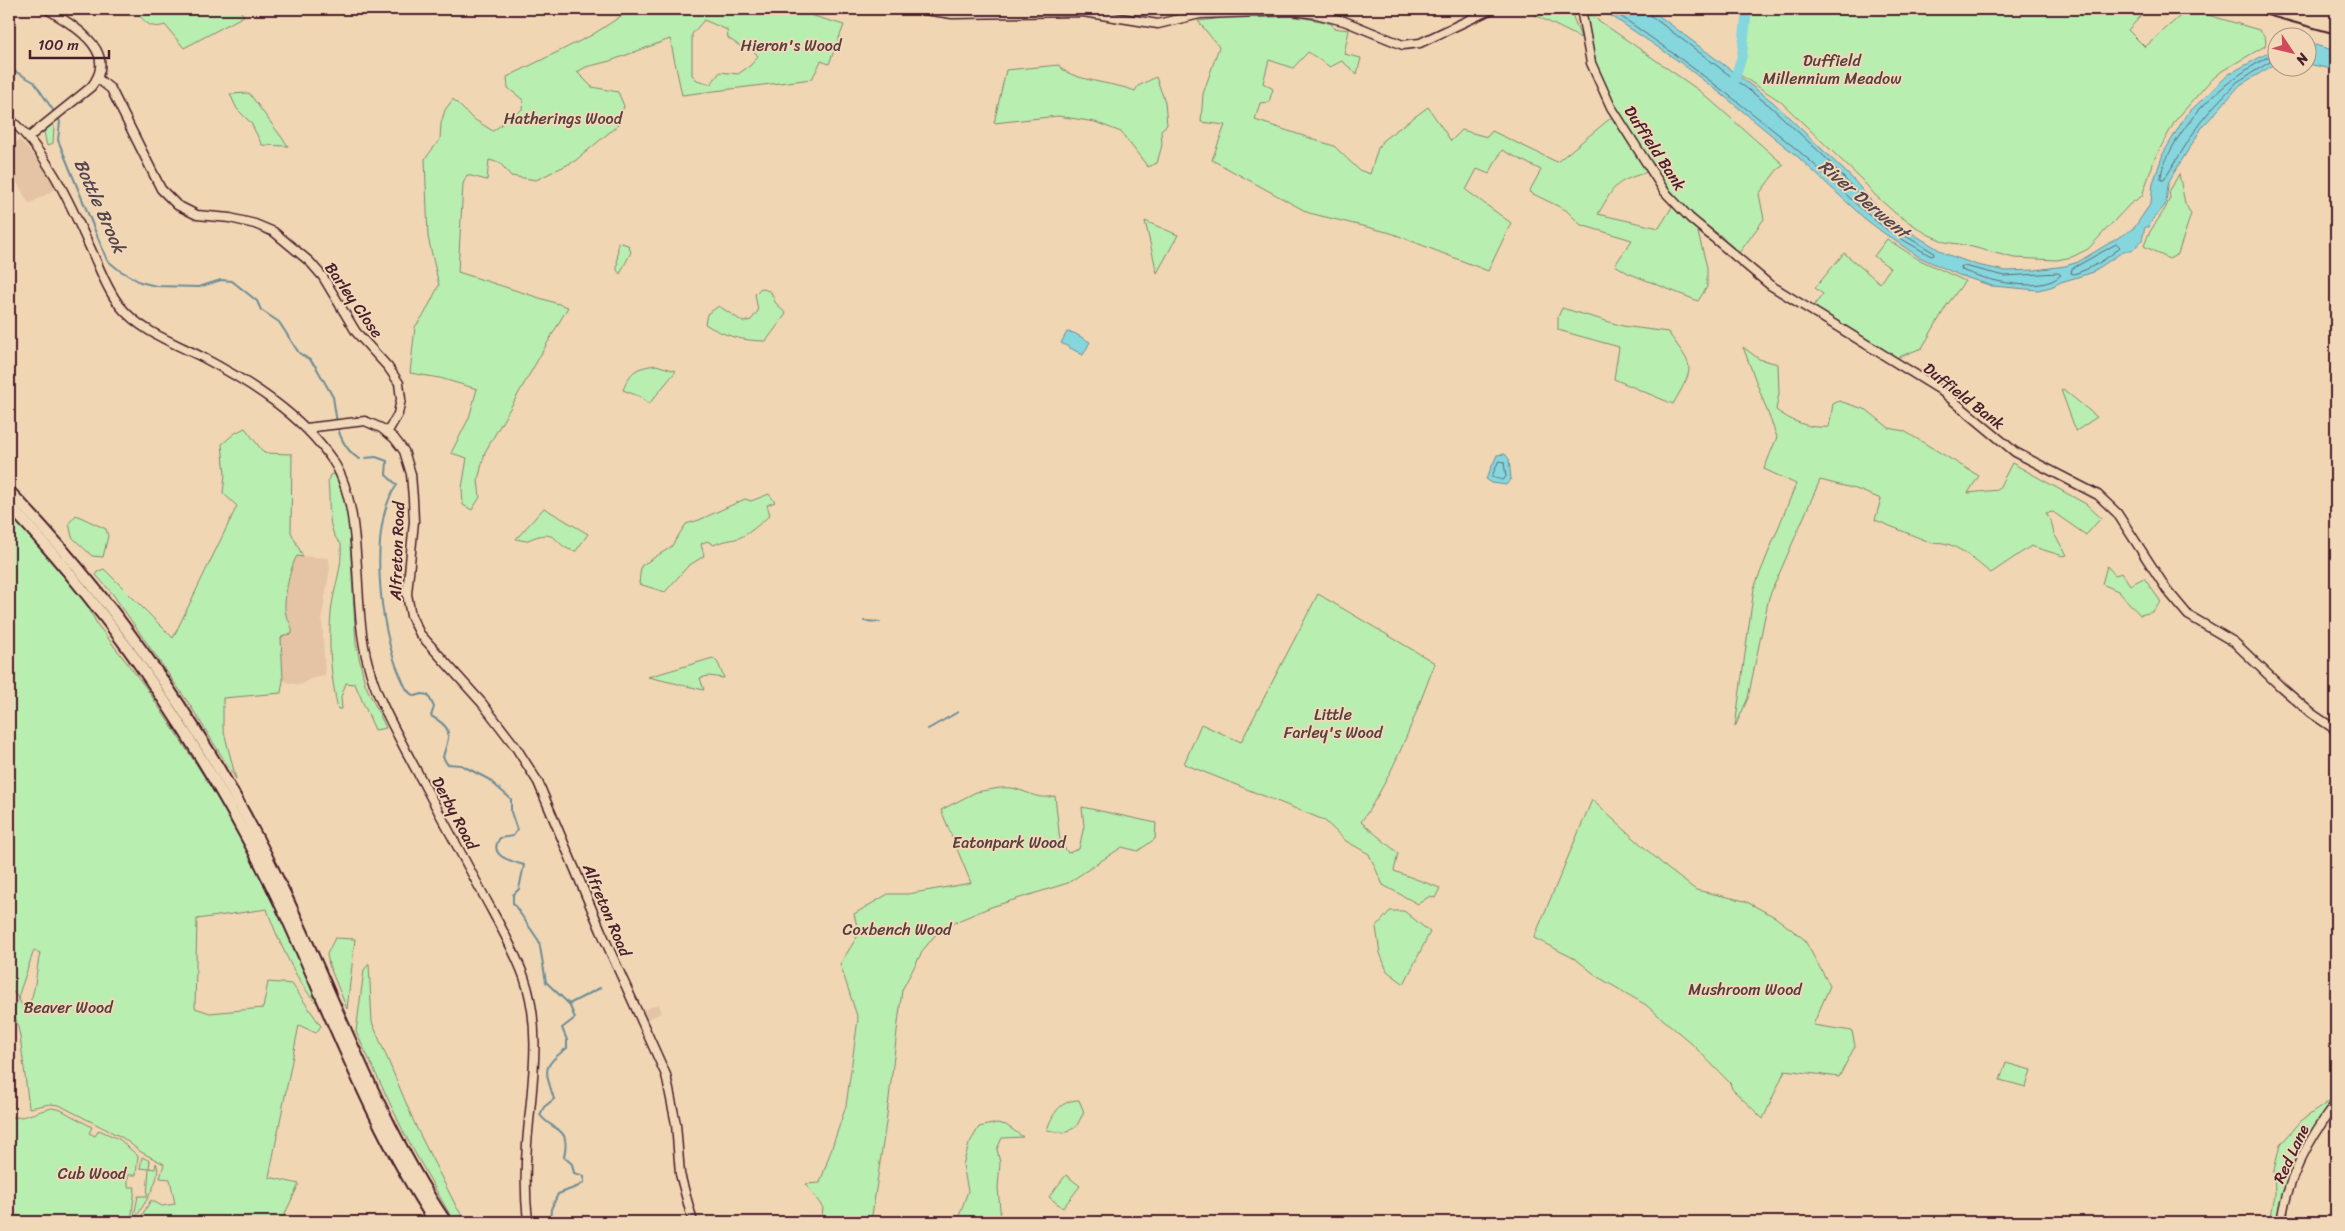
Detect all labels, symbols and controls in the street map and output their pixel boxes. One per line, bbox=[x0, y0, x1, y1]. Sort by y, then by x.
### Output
scale bar bbox=[30, 28, 109, 60]
north arrow bbox=[2268, 28, 2318, 78]
park label: Hieron's Wood bbox=[741, 31, 843, 60]
text: 100 m bbox=[38, 32, 79, 58]
park label: Duffield Millennium Meadow bbox=[1763, 46, 1902, 93]
text: N bbox=[2289, 47, 2316, 71]
street label: Duffield Bank bbox=[1616, 99, 1694, 197]
park label: Hatherings Wood bbox=[504, 104, 624, 133]
water label: River Derwent bbox=[1811, 151, 1919, 249]
water label: Bottle Brook bbox=[65, 153, 136, 260]
street label: Barley Close bbox=[317, 256, 391, 344]
street label: Duffield Bank bbox=[1917, 355, 2012, 438]
street label: Alfreton Road bbox=[381, 500, 413, 602]
park label: Little Farley's Wood bbox=[1284, 700, 1384, 747]
street label: Derby Road bbox=[424, 771, 487, 856]
park label: Eatonpark Wood bbox=[952, 828, 1067, 857]
street label: Alfreton Road bbox=[574, 858, 640, 963]
park label: Coxbench Wood bbox=[842, 915, 953, 944]
park label: Mushroom Wood bbox=[1688, 975, 1803, 1004]
park label: Beaver Wood bbox=[23, 993, 114, 1022]
street label: Red Lane bbox=[2265, 1119, 2317, 1188]
park label: Cub Wood bbox=[58, 1159, 128, 1188]

